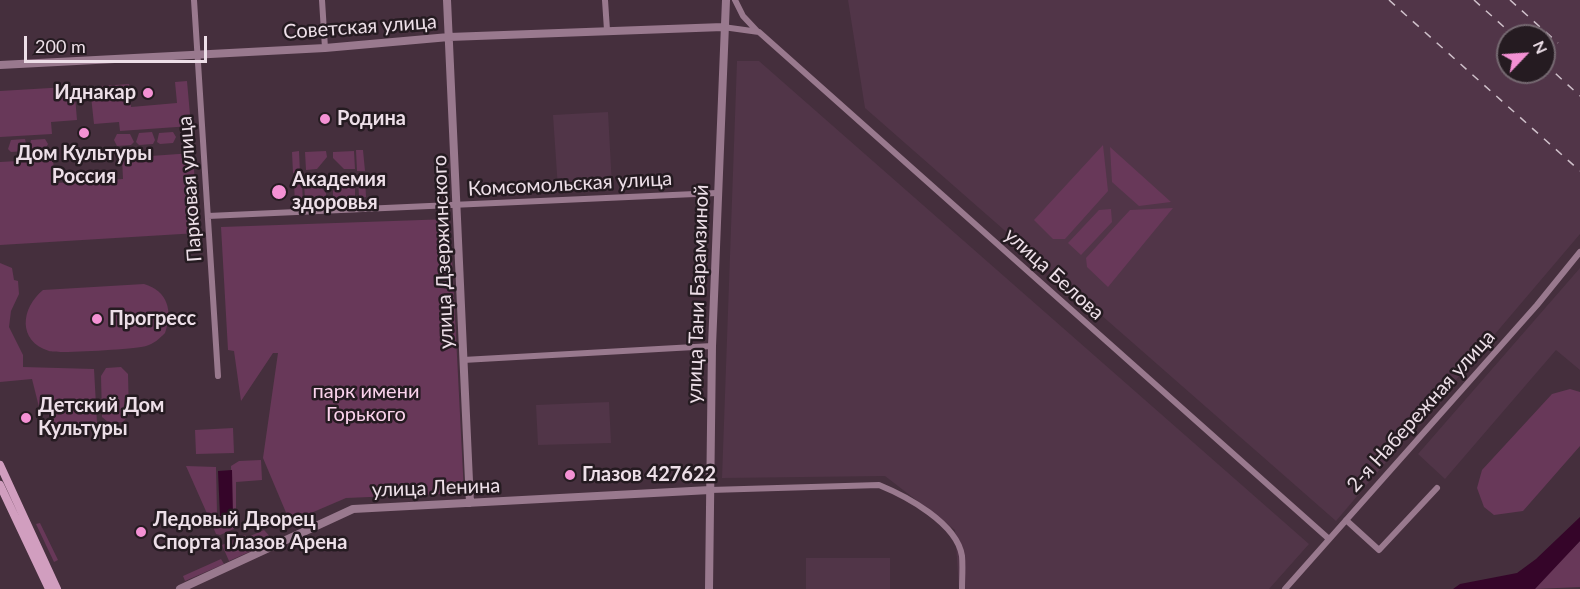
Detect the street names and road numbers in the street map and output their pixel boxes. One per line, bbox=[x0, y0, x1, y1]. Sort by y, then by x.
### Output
street label: Советская улица bbox=[282, 10, 438, 44]
street label: Парковая улица bbox=[173, 115, 207, 263]
street label: улица Дзержинского bbox=[428, 155, 458, 349]
street label: Комсомольская улица bbox=[467, 167, 673, 201]
street label: улица Тани Барамзиной bbox=[682, 184, 714, 404]
street label: улица Белова bbox=[999, 223, 1109, 325]
street label: 2-я Набережная улица bbox=[1342, 325, 1500, 497]
street label: улица Ленина bbox=[371, 474, 501, 502]

